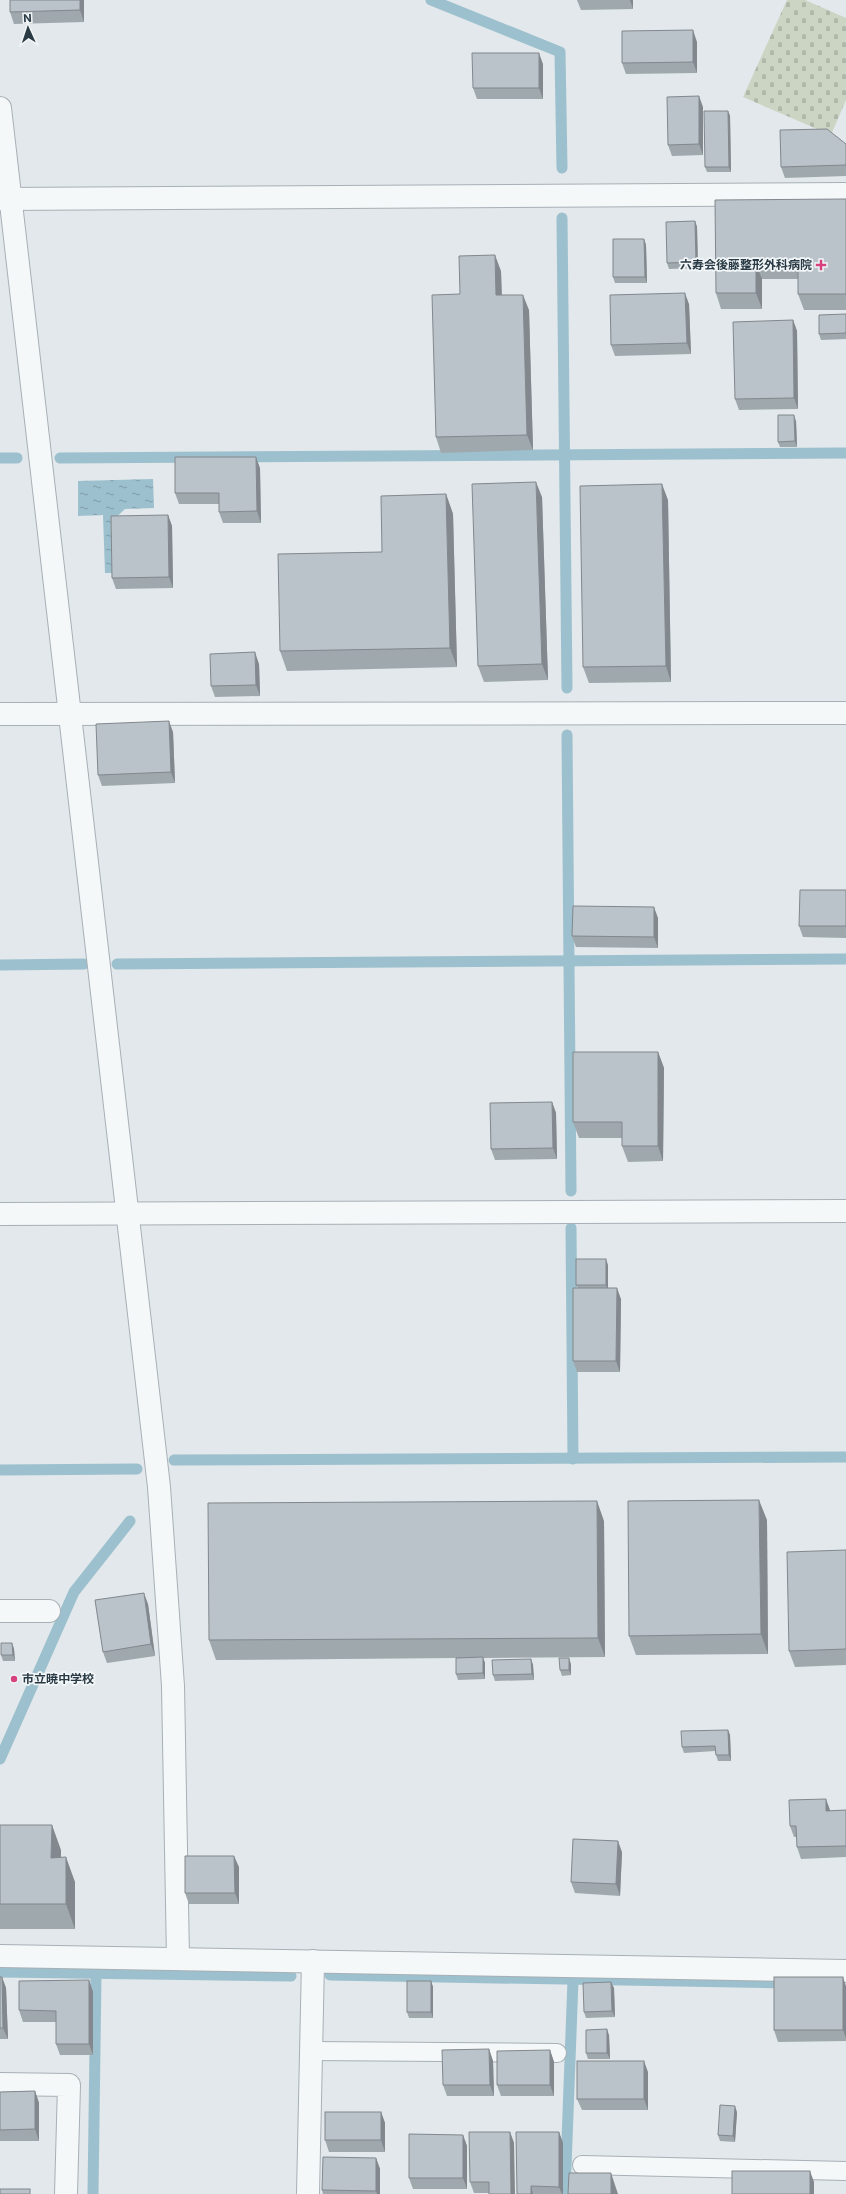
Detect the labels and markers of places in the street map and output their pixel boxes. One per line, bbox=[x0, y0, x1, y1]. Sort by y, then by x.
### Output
place label: 六寿会後藤整形外科病院 bbox=[680, 257, 812, 272]
marker: 六寿会後藤整形外科病院 bbox=[815, 259, 827, 271]
place label: 市立暁中学校 bbox=[22, 1671, 94, 1686]
marker: 市立暁中学校 bbox=[9, 1674, 19, 1684]

